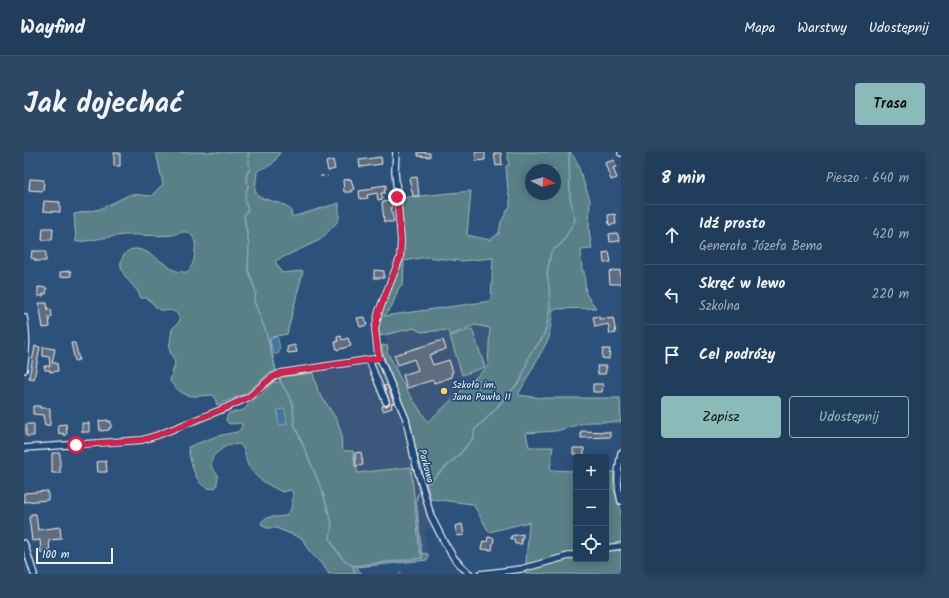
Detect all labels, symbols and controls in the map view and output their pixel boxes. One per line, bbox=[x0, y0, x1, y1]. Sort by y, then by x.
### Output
text: Wayfind bbox=[20, 13, 85, 43]
text: Mapa bbox=[744, 17, 775, 39]
text: Warstwy bbox=[797, 17, 847, 39]
text: Udostępnij bbox=[869, 17, 929, 39]
text: Jak dojechać bbox=[24, 82, 183, 127]
button: Trasa bbox=[855, 83, 925, 125]
north arrow bbox=[525, 164, 561, 200]
text: 8 min bbox=[661, 165, 705, 192]
text: Pieszo · 640 m bbox=[826, 168, 909, 189]
route end bbox=[388, 188, 406, 206]
text: Idź prosto bbox=[699, 212, 765, 236]
icon: ahead bbox=[661, 224, 683, 246]
text: 420 m bbox=[872, 224, 909, 245]
text: Generała Józefa Bema bbox=[699, 236, 822, 257]
text: Skręć w lewo bbox=[699, 272, 785, 296]
icon: left bbox=[661, 284, 683, 306]
text: 220 m bbox=[872, 284, 909, 305]
text: Szkolna bbox=[699, 296, 740, 317]
text: Cel podróży bbox=[699, 343, 775, 367]
icon: arrive bbox=[661, 344, 683, 366]
place label: Szkoła im. Jana Pawła II bbox=[452, 377, 511, 405]
marker: Szkoła im. Jana Pawła II bbox=[439, 386, 449, 396]
button: Zapisz bbox=[661, 396, 781, 438]
button: Udostępnij bbox=[789, 396, 909, 438]
route start bbox=[67, 436, 85, 454]
street label: Parkowa bbox=[414, 447, 438, 485]
map controls bbox=[573, 454, 609, 562]
button: + bbox=[573, 454, 609, 490]
button: − bbox=[573, 490, 609, 526]
button: locate bbox=[573, 526, 609, 562]
scale bar bbox=[36, 546, 113, 565]
text: 100 m bbox=[42, 546, 70, 564]

